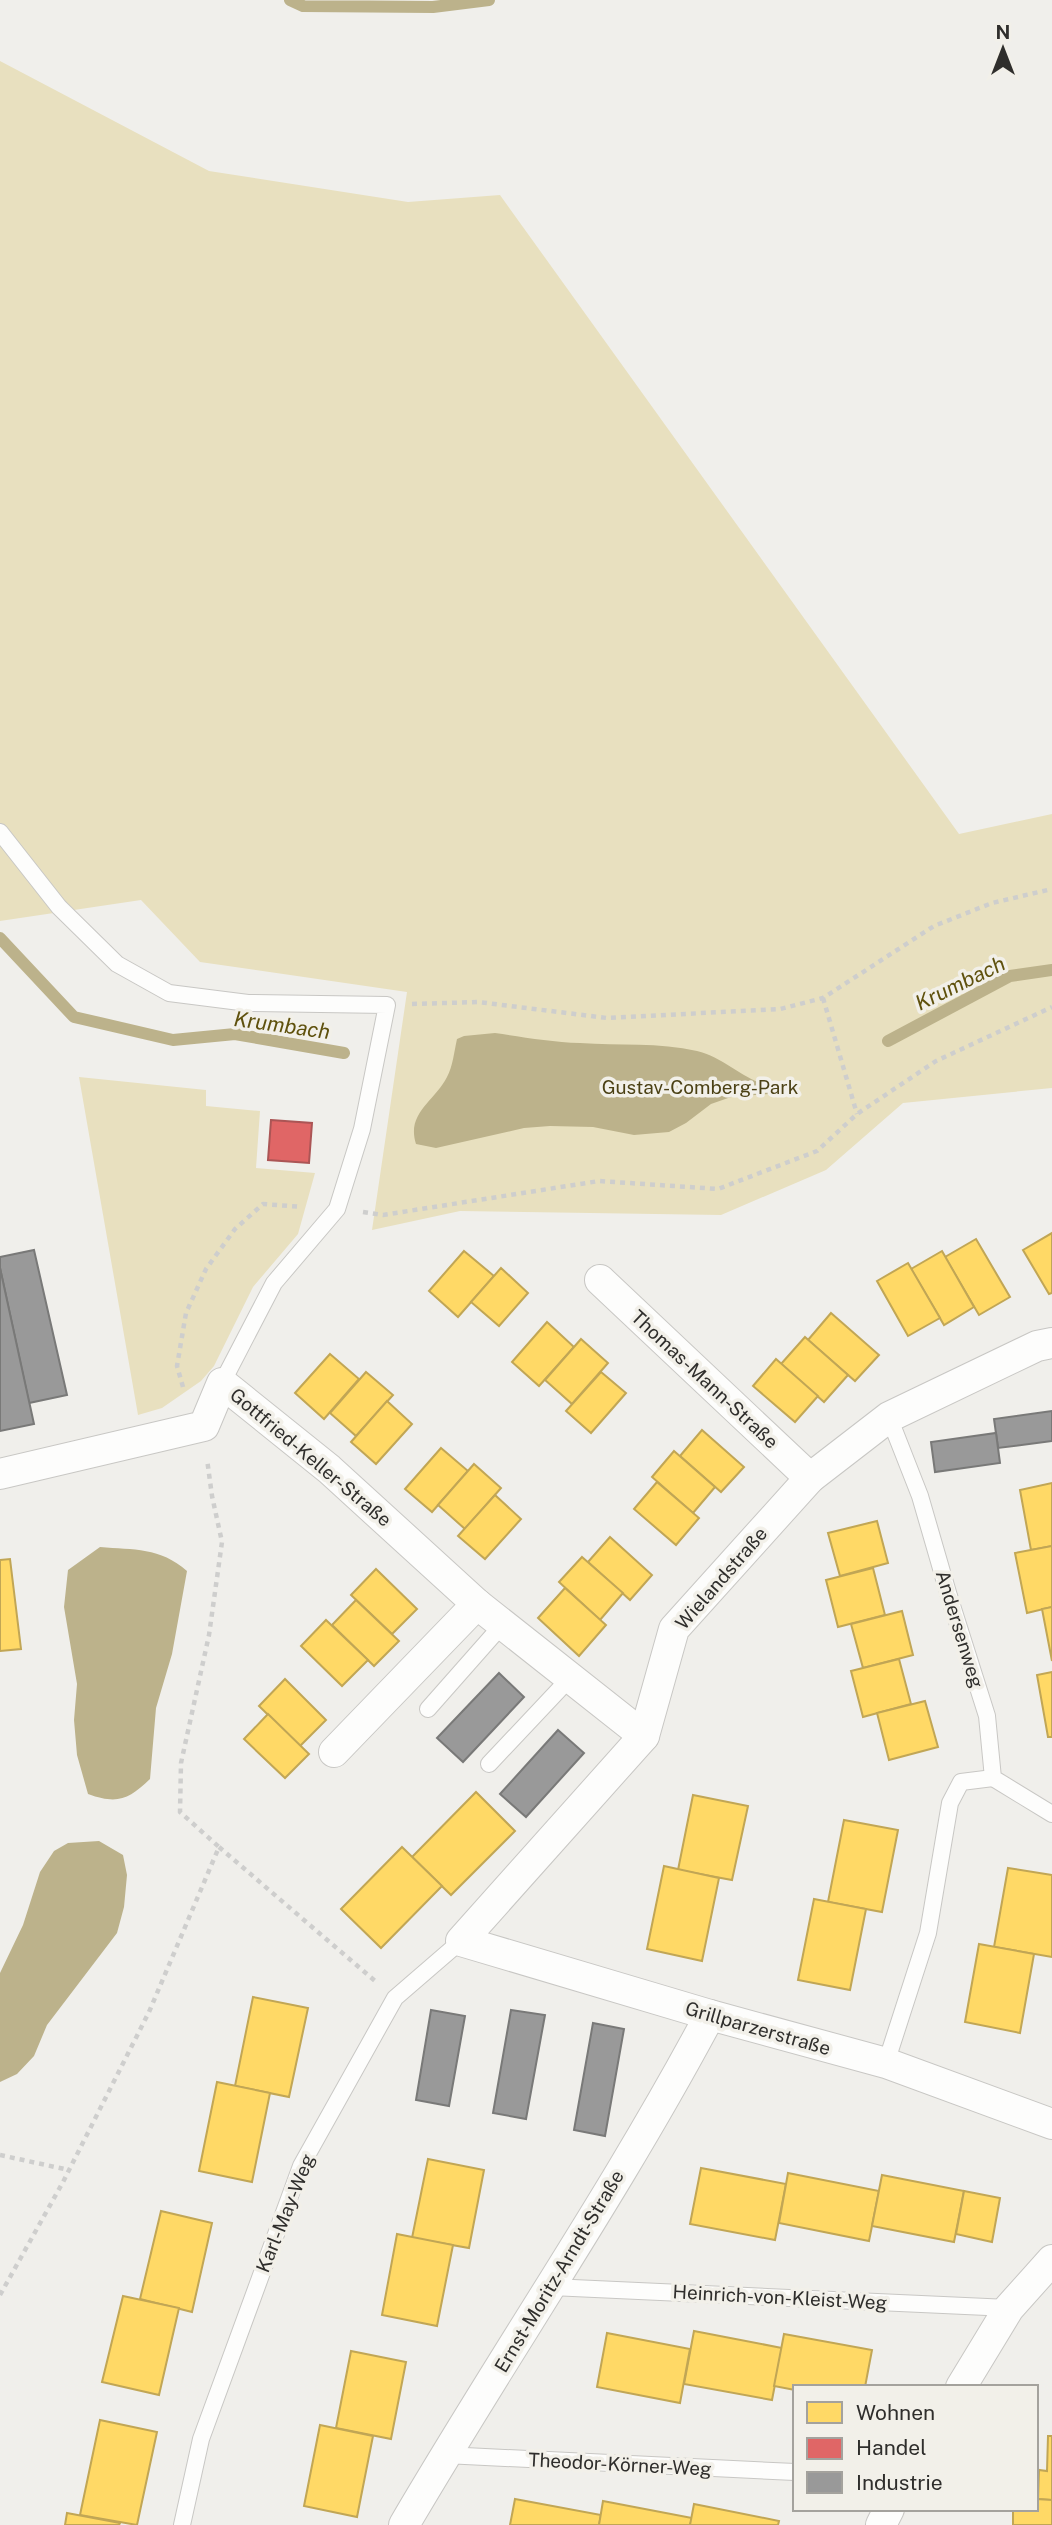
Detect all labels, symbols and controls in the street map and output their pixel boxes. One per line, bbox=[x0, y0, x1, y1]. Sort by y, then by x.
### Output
north arrow bbox=[968, 14, 1038, 84]
text: N bbox=[996, 21, 1010, 43]
water label: Krumbach bbox=[911, 951, 1009, 1015]
water label: Krumbach bbox=[232, 1006, 332, 1044]
park label: Gustav-Comberg-Park bbox=[602, 1076, 799, 1098]
street label: Thomas-Mann-Straße bbox=[627, 1305, 783, 1453]
street label: Gottfried-Keller-Straße bbox=[226, 1383, 396, 1531]
street label: Wielandstraße bbox=[671, 1522, 771, 1634]
street label: Andersenweg bbox=[932, 1567, 988, 1691]
street label: Grillparzerstraße bbox=[683, 1997, 833, 2059]
street label: Karl-May-Weg bbox=[251, 2150, 319, 2275]
street label: Ernst-Moritz-Arndt-Straße bbox=[490, 2166, 628, 2376]
street label: Heinrich-von-Kleist-Weg bbox=[672, 2280, 888, 2314]
legend bbox=[793, 2385, 1038, 2511]
text: Wohnen bbox=[856, 2400, 935, 2425]
text: Handel bbox=[856, 2435, 927, 2460]
street label: Theodor-Körner-Weg bbox=[528, 2448, 712, 2480]
text: Industrie bbox=[856, 2470, 943, 2495]

